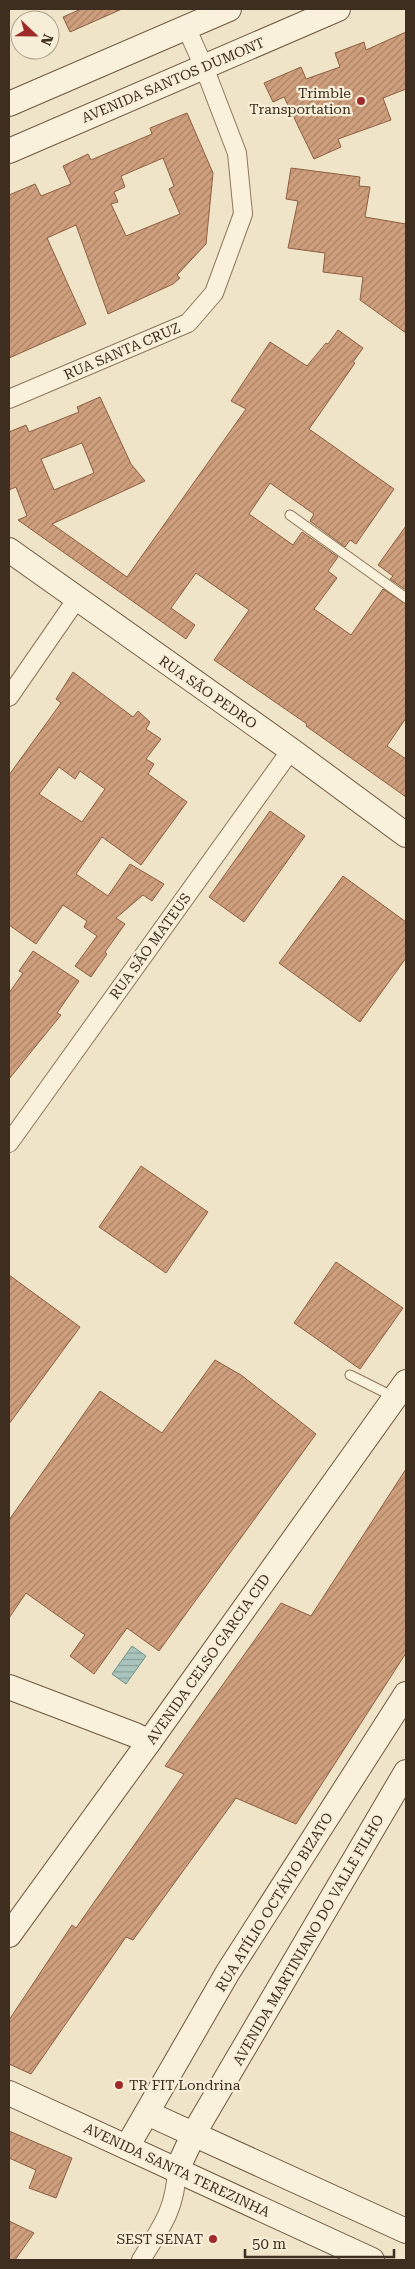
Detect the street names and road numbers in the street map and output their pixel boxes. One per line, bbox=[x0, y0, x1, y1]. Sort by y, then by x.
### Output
street label: AVENIDA SANTOS DUMONT bbox=[79, 34, 267, 126]
street label: RUA SANTA CRUZ bbox=[61, 319, 183, 383]
street label: RUA SÃO PEDRO bbox=[156, 652, 260, 732]
street label: RUA SÃO MATEUS bbox=[106, 890, 194, 1002]
street label: AVENIDA CELSO GARCIA CID bbox=[143, 1571, 273, 1747]
street label: RUA ATÍLIO OCTÁVIO BIZATO bbox=[212, 1810, 336, 1994]
street label: AVENIDA MARTINIANO DO VALLE FILHO bbox=[229, 1812, 387, 2068]
street label: AVENIDA SANTA TEREZINHA bbox=[81, 2120, 273, 2220]

